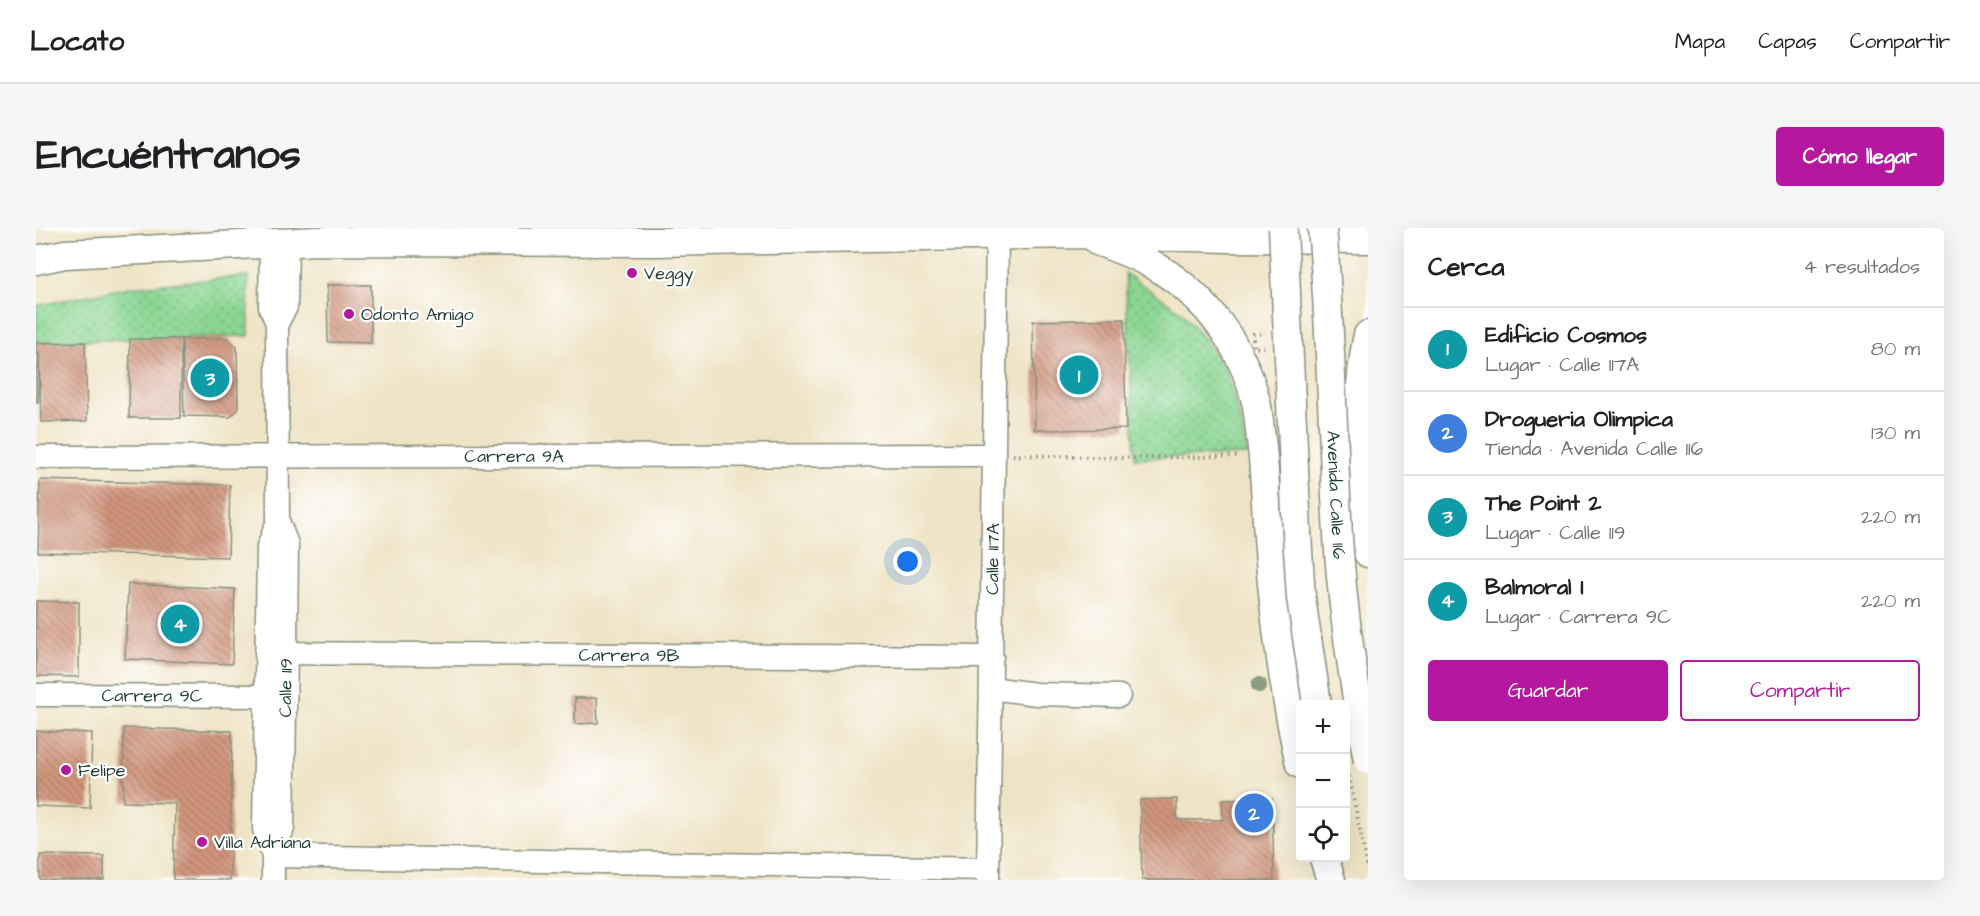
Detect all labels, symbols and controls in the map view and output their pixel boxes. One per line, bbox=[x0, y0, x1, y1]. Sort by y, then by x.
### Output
text: Locato bbox=[30, 22, 124, 61]
text: Mapa bbox=[1675, 27, 1725, 56]
text: Capas bbox=[1758, 27, 1817, 56]
text: Compartir bbox=[1850, 27, 1950, 56]
text: Encuéntranos bbox=[36, 127, 301, 185]
button: Cómo llegar bbox=[1776, 127, 1944, 186]
text: Cerca bbox=[1428, 249, 1505, 285]
text: 4 resultados bbox=[1803, 253, 1920, 281]
place label: Veggy bbox=[644, 261, 694, 287]
marker: Veggy bbox=[625, 266, 639, 280]
place label: Odonto Amigo bbox=[361, 302, 474, 328]
marker: Odonto Amigo bbox=[342, 307, 356, 321]
text: Edificio Cosmos bbox=[1485, 320, 1647, 351]
text: 1 bbox=[1446, 335, 1449, 363]
text: 80 m bbox=[1871, 335, 1920, 363]
text: Lugar · Calle 117A bbox=[1485, 351, 1639, 379]
pin: 1 bbox=[1060, 352, 1098, 398]
pin: 3 bbox=[190, 356, 230, 400]
text: Drogueria Olimpica bbox=[1485, 404, 1673, 435]
text: 2 bbox=[1442, 419, 1453, 447]
text: 130 m bbox=[1871, 419, 1920, 447]
street label: Avenida Calle 116 bbox=[1321, 430, 1352, 560]
text: Tienda · Avenida Calle 116 bbox=[1485, 435, 1703, 463]
street label: Carrera 9A bbox=[464, 443, 564, 469]
text: The Point 2 bbox=[1485, 488, 1601, 519]
text: 3 bbox=[1442, 503, 1453, 531]
text: 220 m bbox=[1861, 503, 1920, 531]
text: Lugar · Calle 119 bbox=[1485, 519, 1625, 547]
street label: Calle 117A bbox=[979, 522, 1006, 595]
your location bbox=[893, 547, 922, 576]
text: Balmoral I bbox=[1485, 572, 1584, 603]
text: 4 bbox=[1441, 587, 1454, 615]
text: 220 m bbox=[1861, 587, 1920, 615]
pin: 4 bbox=[160, 602, 200, 646]
text: Lugar · Carrera 9C bbox=[1485, 603, 1671, 631]
street label: Carrera 9B bbox=[578, 642, 680, 668]
street label: Calle 119 bbox=[272, 658, 298, 718]
button: Guardar bbox=[1428, 660, 1668, 721]
button: Compartir bbox=[1680, 660, 1920, 721]
street label: Carrera 9C bbox=[102, 683, 203, 708]
map controls bbox=[1296, 700, 1350, 862]
button: + bbox=[1296, 700, 1350, 754]
button: − bbox=[1296, 754, 1350, 808]
place label: Felipe bbox=[78, 758, 126, 783]
marker: Felipe bbox=[59, 763, 73, 777]
pin: 2 bbox=[1234, 790, 1274, 836]
button: locate bbox=[1296, 808, 1350, 862]
place label: Villa Adriana bbox=[214, 830, 311, 855]
marker: Villa Adriana bbox=[195, 835, 209, 849]

